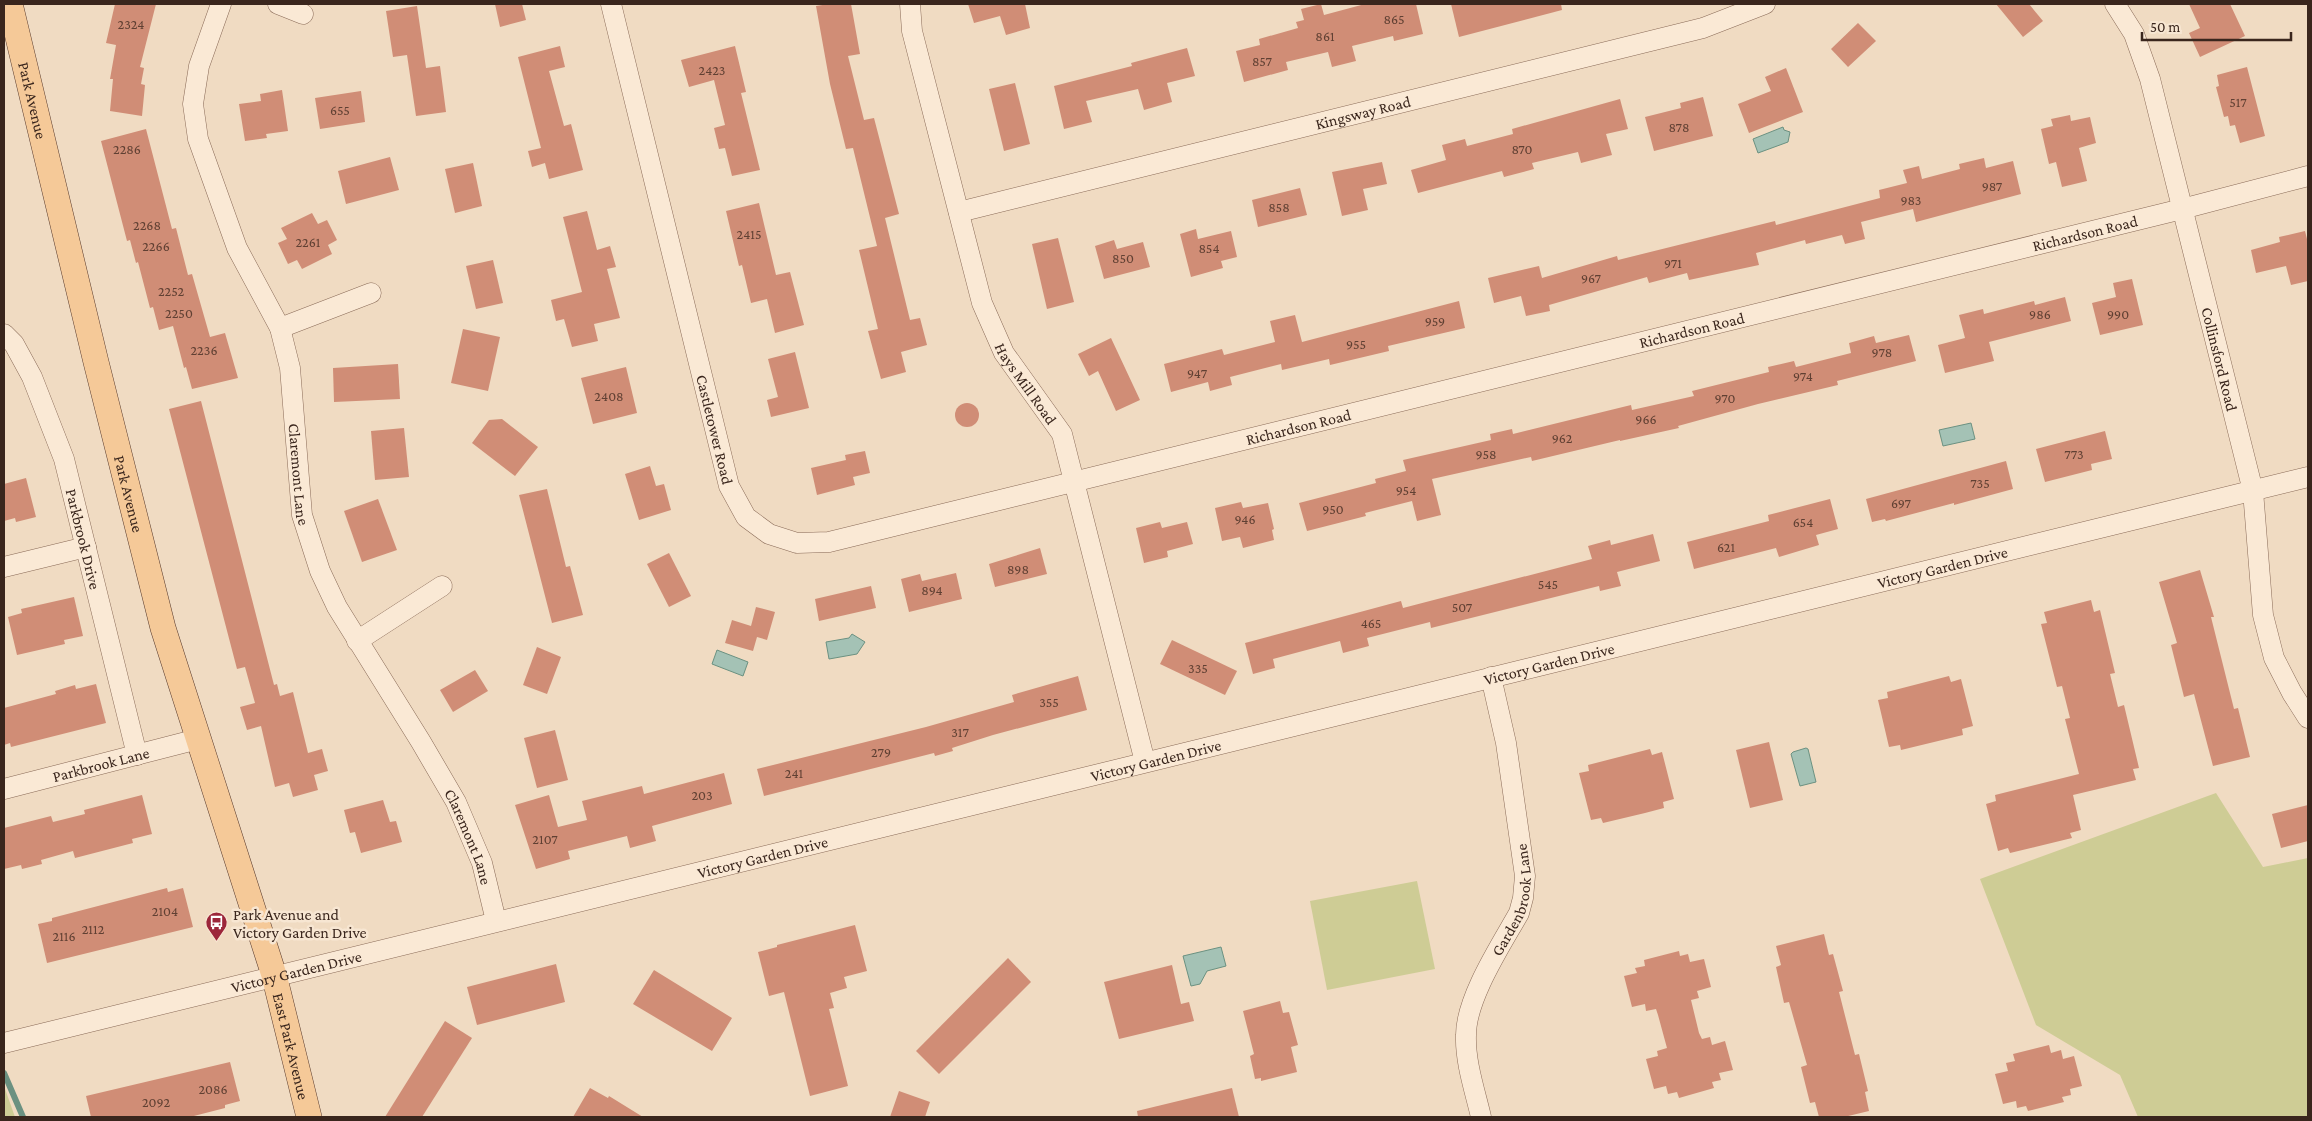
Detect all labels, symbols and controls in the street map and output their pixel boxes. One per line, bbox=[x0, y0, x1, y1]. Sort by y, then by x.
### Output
scale bar bbox=[2142, 10, 2291, 42]
house number: 865 bbox=[1383, 11, 1405, 27]
house number: 2324 bbox=[117, 16, 145, 32]
text: 50 m bbox=[2150, 19, 2180, 35]
house number: 861 bbox=[1315, 28, 1335, 44]
house number: 857 bbox=[1252, 53, 1273, 69]
street label: Park Avenue bbox=[16, 60, 51, 140]
house number: 2423 bbox=[698, 62, 726, 78]
street label: Kingsway Road bbox=[1313, 92, 1413, 132]
house number: 517 bbox=[2229, 94, 2247, 110]
house number: 655 bbox=[330, 102, 350, 118]
house number: 878 bbox=[1669, 119, 1689, 135]
house number: 2286 bbox=[113, 141, 141, 157]
house number: 870 bbox=[1511, 141, 1533, 157]
house number: 987 bbox=[1982, 178, 2003, 194]
house number: 983 bbox=[1901, 192, 1922, 208]
house number: 858 bbox=[1268, 199, 1290, 215]
street label: Richardson Road bbox=[2031, 212, 2140, 254]
house number: 2268 bbox=[133, 217, 161, 233]
house number: 2415 bbox=[736, 226, 762, 242]
house number: 2261 bbox=[295, 234, 321, 250]
house number: 2266 bbox=[142, 238, 170, 254]
house number: 854 bbox=[1198, 240, 1220, 256]
house number: 850 bbox=[1112, 250, 1134, 266]
house number: 971 bbox=[1664, 255, 1682, 271]
house number: 967 bbox=[1581, 270, 1602, 286]
house number: 2252 bbox=[158, 283, 184, 299]
house number: 2250 bbox=[165, 305, 193, 321]
street label: Collinsford Road bbox=[2199, 305, 2241, 413]
house number: 986 bbox=[2029, 306, 2051, 322]
house number: 990 bbox=[2107, 306, 2129, 322]
street label: Richardson Road bbox=[1637, 308, 1746, 351]
house number: 959 bbox=[1425, 313, 1445, 329]
house number: 955 bbox=[1346, 336, 1366, 352]
street label: Hays Mill Road bbox=[992, 340, 1061, 428]
house number: 2236 bbox=[190, 342, 218, 358]
house number: 978 bbox=[1872, 344, 1892, 360]
house number: 947 bbox=[1187, 365, 1208, 381]
house number: 974 bbox=[1793, 368, 1813, 384]
street label: Castletower Road bbox=[694, 373, 737, 487]
house number: 2408 bbox=[594, 388, 624, 404]
house number: 970 bbox=[1715, 390, 1736, 406]
street label: Richardson Road bbox=[1244, 405, 1353, 448]
house number: 966 bbox=[1635, 411, 1657, 427]
street label: Claremont Lane bbox=[286, 423, 313, 527]
house number: 962 bbox=[1552, 430, 1573, 446]
house number: 958 bbox=[1475, 446, 1497, 462]
house number: 773 bbox=[2064, 446, 2084, 462]
street label: Park Avenue bbox=[111, 454, 147, 534]
house number: 735 bbox=[1970, 475, 1990, 491]
house number: 954 bbox=[1396, 482, 1416, 498]
street label: Parkbrook Drive bbox=[63, 487, 104, 591]
house number: 697 bbox=[1891, 495, 1912, 511]
house number: 950 bbox=[1322, 501, 1344, 517]
house number: 946 bbox=[1234, 511, 1256, 527]
house number: 654 bbox=[1793, 514, 1813, 530]
house number: 621 bbox=[1717, 539, 1735, 555]
street label: Victory Garden Drive bbox=[1875, 543, 2009, 591]
house number: 898 bbox=[1007, 561, 1029, 577]
house number: 545 bbox=[1538, 576, 1558, 592]
house number: 894 bbox=[921, 582, 943, 598]
house number: 507 bbox=[1452, 599, 1473, 615]
house number: 465 bbox=[1361, 615, 1381, 631]
street label: Victory Garden Drive bbox=[1482, 639, 1616, 688]
house number: 335 bbox=[1188, 660, 1208, 676]
house number: 355 bbox=[1039, 694, 1059, 710]
house number: 317 bbox=[951, 724, 969, 740]
street label: Victory Garden Drive bbox=[1089, 736, 1223, 784]
street label: Parkbrook Lane bbox=[51, 743, 151, 785]
house number: 279 bbox=[871, 744, 891, 760]
house number: 241 bbox=[785, 765, 804, 781]
street label: Claremont Lane bbox=[442, 786, 495, 886]
house number: 203 bbox=[691, 787, 713, 803]
house number: 2107 bbox=[532, 831, 558, 847]
street label: Victory Garden Drive bbox=[696, 832, 829, 881]
street label: Gardenbrook Lane bbox=[1488, 843, 1534, 959]
house number: 2104 bbox=[152, 903, 178, 919]
place label: Park Avenue and Victory Garden Drive bbox=[233, 906, 367, 942]
bus stop icon: Park Avenue and Victory Garden Drive bbox=[205, 911, 229, 942]
house number: 2112 bbox=[82, 921, 105, 937]
house number: 2116 bbox=[52, 928, 76, 944]
street label: Victory Garden Drive bbox=[229, 947, 363, 995]
street label: East Park Avenue bbox=[270, 991, 313, 1101]
house number: 2086 bbox=[198, 1081, 228, 1097]
house number: 2092 bbox=[142, 1094, 170, 1110]

